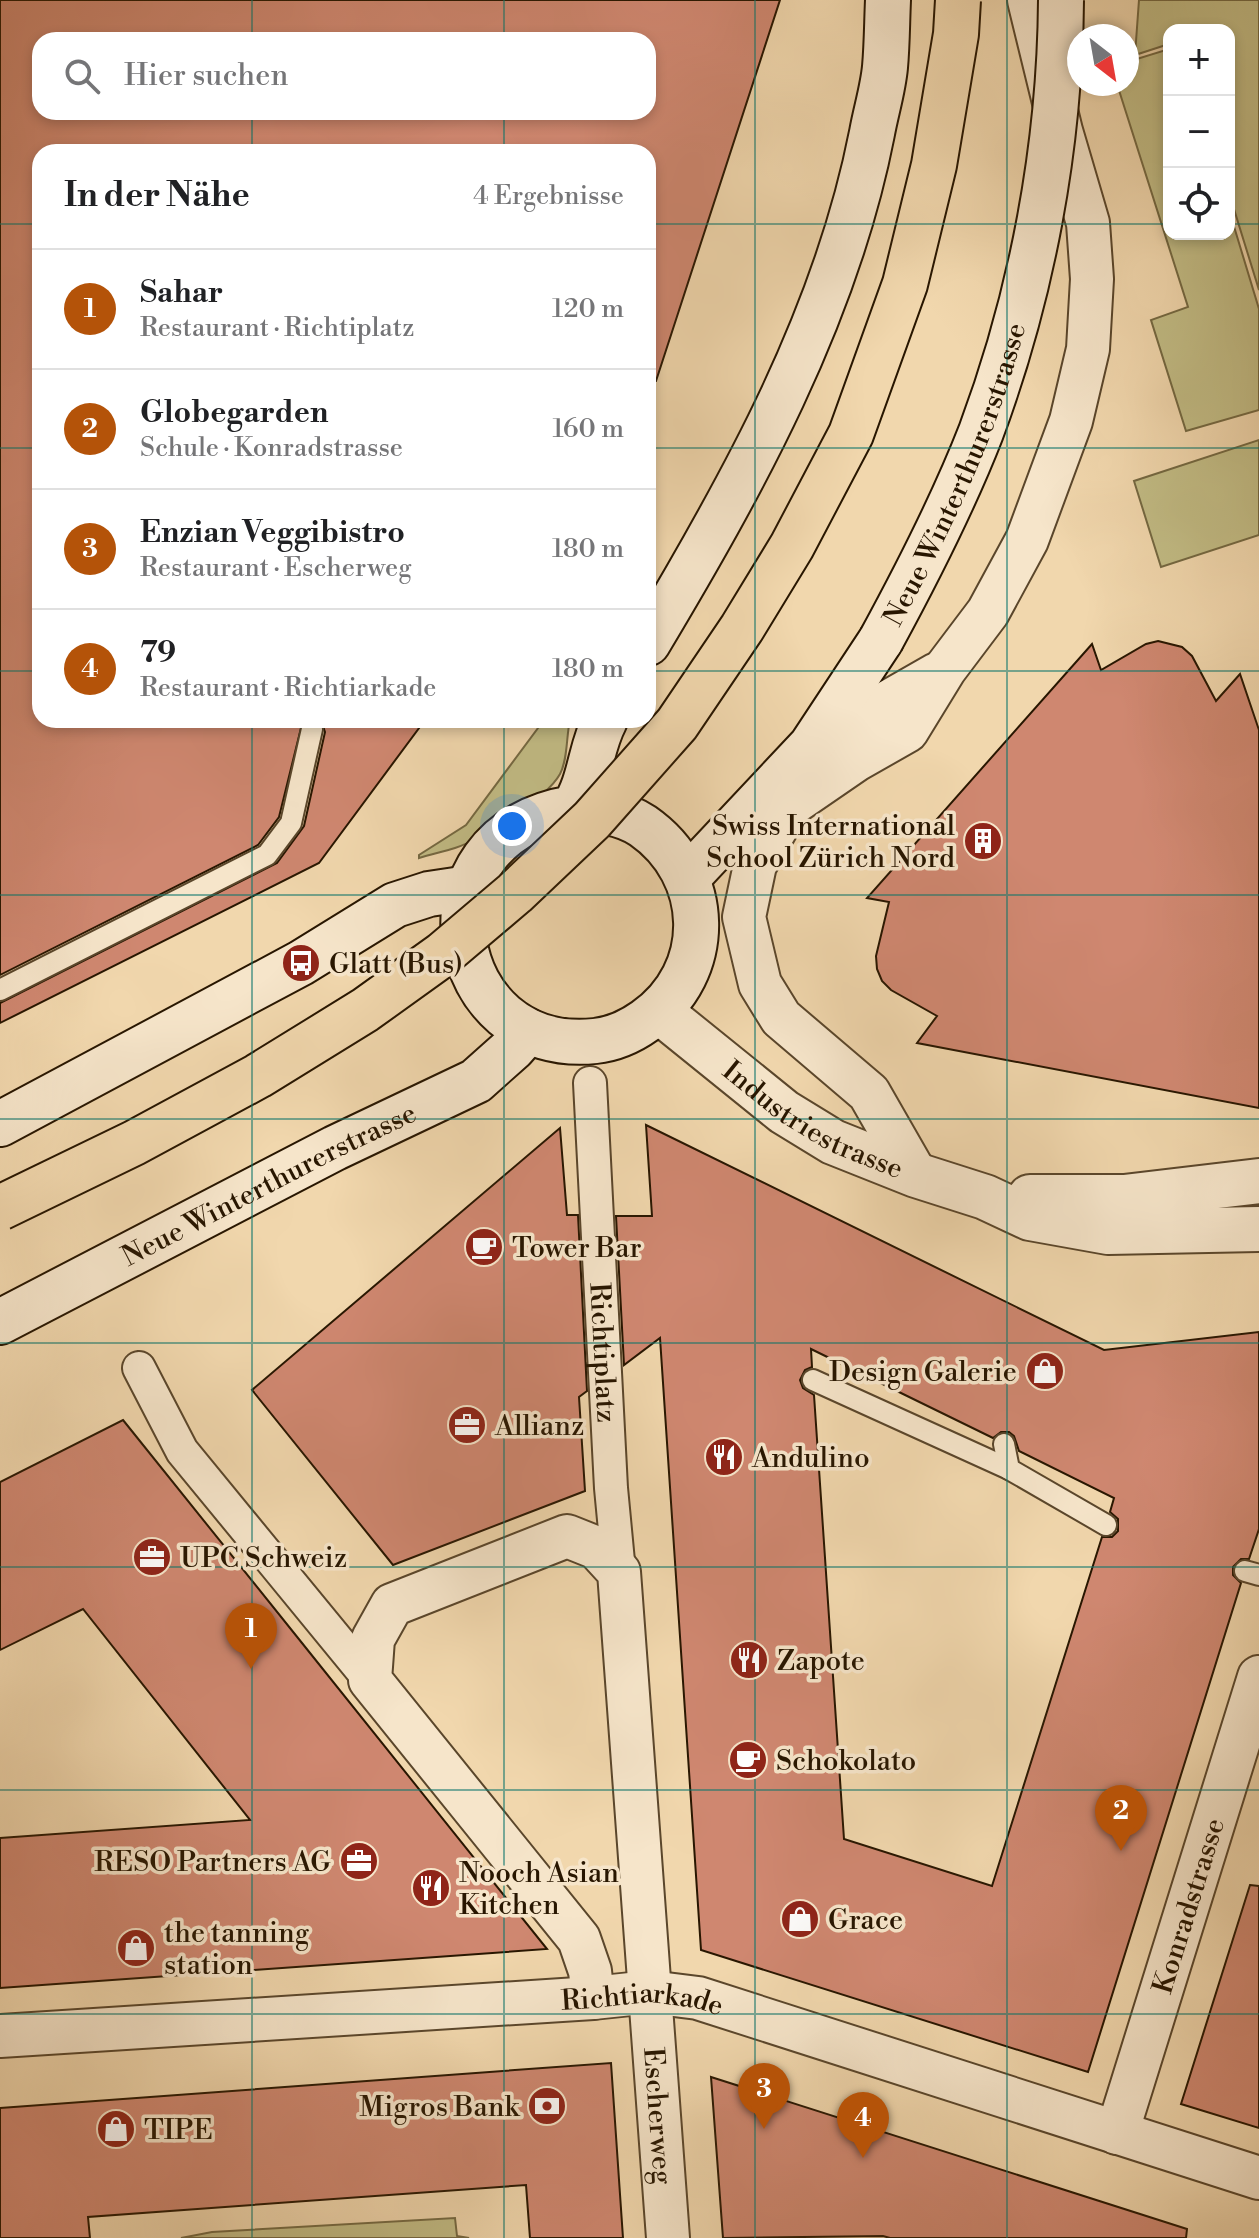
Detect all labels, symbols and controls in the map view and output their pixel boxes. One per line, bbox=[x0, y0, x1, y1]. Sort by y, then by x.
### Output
north arrow bbox=[1067, 24, 1139, 96]
map controls bbox=[1163, 24, 1235, 240]
button: + bbox=[1163, 24, 1235, 96]
search box bbox=[32, 32, 656, 120]
icon: search bbox=[60, 54, 104, 98]
text: Hier suchen bbox=[124, 57, 288, 95]
button: − bbox=[1163, 96, 1235, 168]
button: locate bbox=[1163, 168, 1235, 240]
text: In der Nähe bbox=[64, 175, 250, 217]
text: 4 Ergebnisse bbox=[473, 180, 624, 212]
text: Sahar bbox=[140, 274, 223, 312]
text: 1 bbox=[84, 293, 96, 325]
text: 120 m bbox=[552, 293, 624, 325]
text: Restaurant · Richtiplatz bbox=[140, 312, 414, 344]
street label: Neue Winterthurerstrasse bbox=[876, 319, 1034, 632]
text: Globegarden bbox=[140, 394, 328, 432]
text: 2 bbox=[82, 413, 98, 445]
text: 160 m bbox=[553, 413, 624, 445]
text: Schule · Konradstrasse bbox=[140, 432, 403, 464]
text: Enzian Veggibistro bbox=[140, 514, 405, 552]
text: 3 bbox=[82, 533, 98, 565]
text: 180 m bbox=[552, 533, 624, 565]
text: Restaurant · Escherweg bbox=[140, 552, 412, 584]
text: 79 bbox=[140, 634, 176, 672]
text: 4 bbox=[81, 653, 99, 685]
text: 180 m bbox=[552, 653, 624, 685]
text: Restaurant · Richtiarkade bbox=[140, 672, 436, 704]
your location bbox=[492, 806, 532, 846]
place label: Swiss International School Zürich Nord bbox=[706, 809, 955, 876]
building icon: Swiss International School Zürich Nord bbox=[962, 820, 1004, 862]
bus stop icon: Glatt (Bus) bbox=[280, 942, 322, 984]
place label: Glatt (Bus) bbox=[329, 947, 463, 982]
street label: Industriestrasse bbox=[715, 1054, 908, 1187]
street label: Neue Winterthurerstrasse bbox=[116, 1096, 422, 1275]
cafe icon: Tower Bar bbox=[463, 1226, 505, 1268]
place label: Tower Bar bbox=[512, 1231, 642, 1266]
street label: Richtiplatz bbox=[581, 1282, 624, 1424]
shop icon: Design Galerie bbox=[1024, 1350, 1066, 1392]
place label: Design Galerie bbox=[829, 1355, 1017, 1390]
office icon: Allianz bbox=[446, 1404, 488, 1446]
place label: Allianz bbox=[494, 1409, 584, 1444]
restaurant icon: Andulino bbox=[703, 1436, 745, 1478]
place label: Andulino bbox=[751, 1441, 870, 1476]
office icon: UPC Schweiz bbox=[131, 1536, 173, 1578]
place label: UPC Schweiz bbox=[180, 1541, 347, 1576]
pin: 1 bbox=[225, 1603, 277, 1669]
restaurant icon: Zapote bbox=[728, 1639, 770, 1681]
place label: Zapote bbox=[777, 1644, 865, 1679]
cafe icon: Schokolato bbox=[727, 1739, 769, 1781]
place label: Schokolato bbox=[776, 1744, 916, 1779]
pin: 2 bbox=[1095, 1785, 1147, 1851]
street label: Konradstrasse bbox=[1145, 1814, 1233, 1998]
office icon: RESO Partners AG bbox=[338, 1840, 380, 1882]
place label: RESO Partners AG bbox=[94, 1845, 331, 1880]
place label: Nooch Asian Kitchen bbox=[459, 1856, 619, 1923]
restaurant icon: Nooch Asian Kitchen bbox=[410, 1867, 452, 1909]
shop icon: Grace bbox=[779, 1898, 821, 1940]
place label: Grace bbox=[828, 1903, 903, 1938]
place label: the tanning station bbox=[164, 1916, 310, 1983]
shop icon: the tanning station bbox=[115, 1927, 157, 1969]
street label: Richtiarkade bbox=[560, 1976, 728, 2024]
street label: Escherweg bbox=[635, 2046, 680, 2186]
pin: 3 bbox=[738, 2063, 790, 2129]
bank icon: Migros Bank bbox=[526, 2085, 568, 2127]
place label: Migros Bank bbox=[359, 2090, 520, 2125]
pin: 4 bbox=[837, 2092, 889, 2158]
shop icon: TIPE bbox=[95, 2108, 137, 2150]
place label: TIPE bbox=[144, 2113, 213, 2148]

